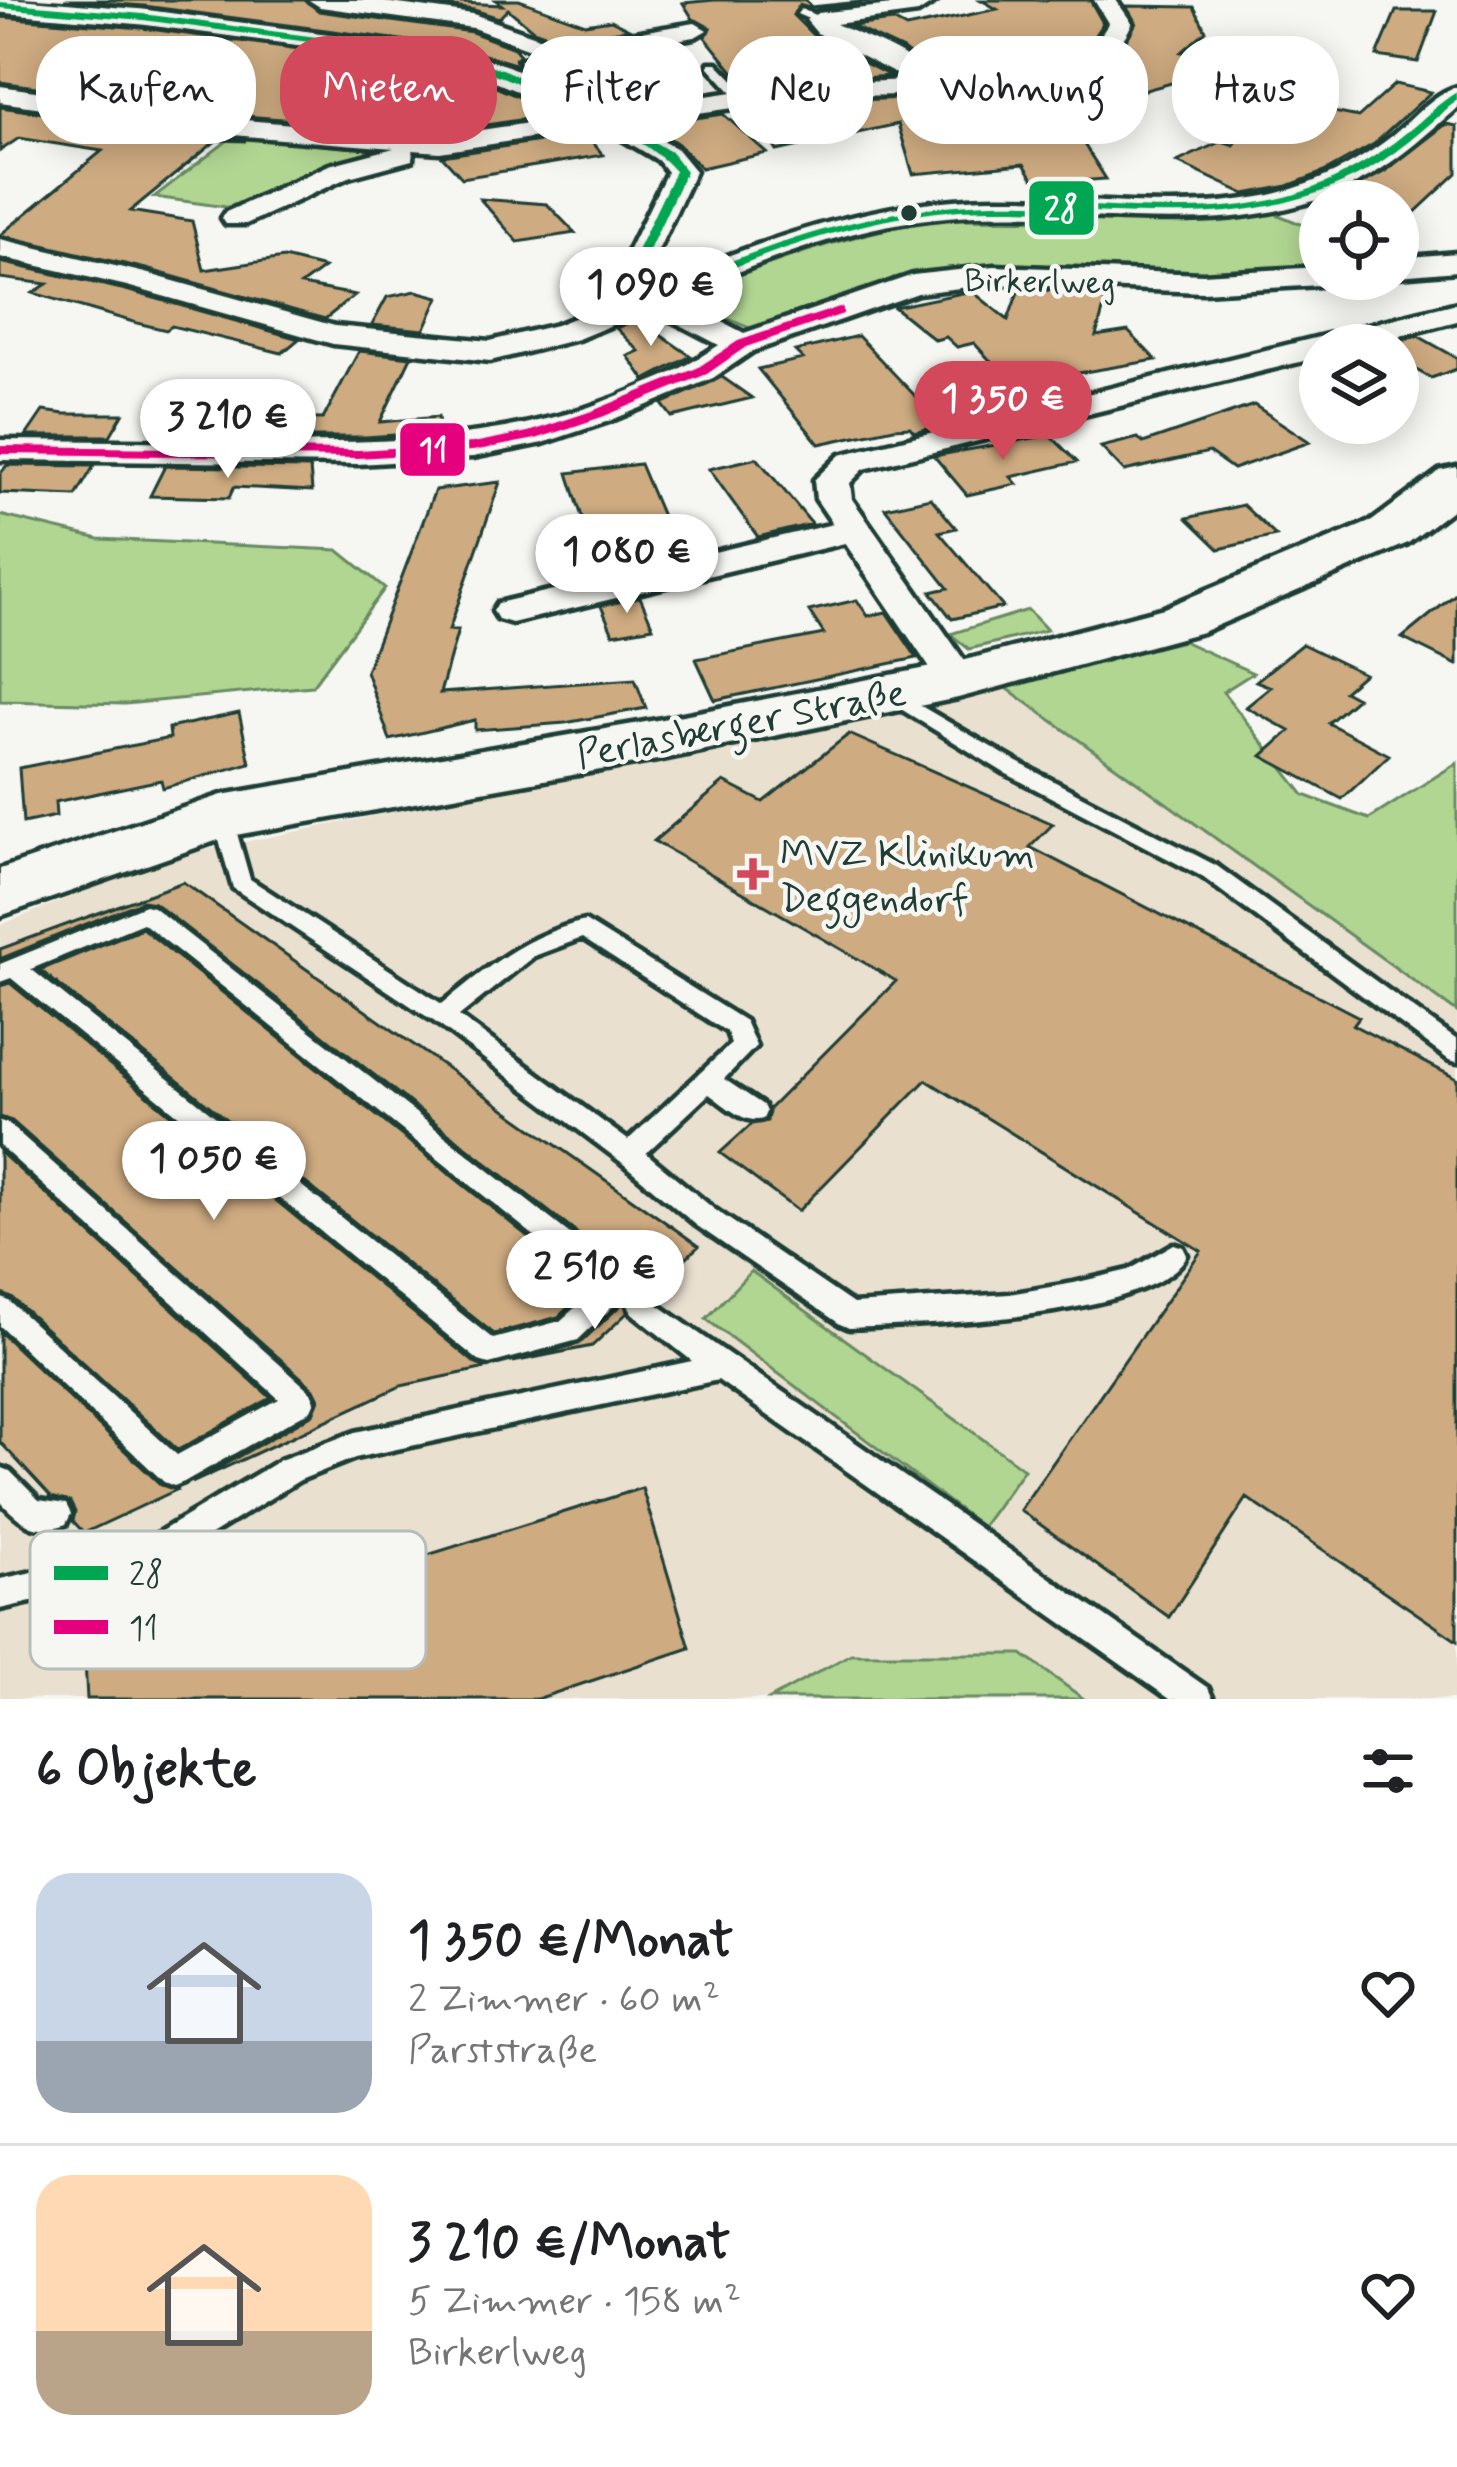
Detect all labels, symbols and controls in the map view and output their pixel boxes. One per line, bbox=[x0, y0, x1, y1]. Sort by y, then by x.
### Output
chip: Kaufen bbox=[36, 36, 256, 144]
chip: Mieten bbox=[280, 36, 497, 144]
chip: Filter bbox=[521, 36, 703, 144]
chip: Neu bbox=[727, 36, 873, 144]
chip: Wohnung bbox=[897, 36, 1148, 144]
chip: Haus bbox=[1172, 36, 1339, 144]
line badge: 28 bbox=[1027, 179, 1096, 237]
map controls bbox=[1299, 180, 1419, 444]
button: locate bbox=[1299, 180, 1419, 300]
text: 28 bbox=[1044, 189, 1078, 233]
unlabelled marker bbox=[898, 202, 920, 224]
pin: 1 090 € bbox=[540, 247, 762, 349]
text: 1 090 € bbox=[587, 260, 715, 311]
street label: Birkerlweg bbox=[964, 260, 1116, 306]
button: layers bbox=[1299, 324, 1419, 444]
pin: 1 350 € bbox=[892, 361, 1114, 463]
text: 1 350 € bbox=[941, 374, 1065, 425]
pin: 3 210 € bbox=[117, 379, 339, 481]
text: 3 210 € bbox=[167, 392, 289, 443]
line badge: 11 bbox=[398, 421, 467, 478]
text: 11 bbox=[419, 430, 447, 474]
pin: 1 080 € bbox=[516, 514, 738, 616]
text: 1 080 € bbox=[562, 527, 692, 578]
street label: Perlasberger Straße bbox=[573, 668, 911, 785]
place label: MVZ Klinikum Deggendorf bbox=[780, 830, 1035, 929]
marker: MVZ Klinikum Deggendorf bbox=[737, 858, 769, 890]
pin: 1 050 € bbox=[103, 1121, 325, 1223]
text: 1 050 € bbox=[149, 1134, 279, 1185]
pin: 2 510 € bbox=[484, 1230, 706, 1332]
text: 2 510 € bbox=[533, 1243, 657, 1294]
legend bbox=[30, 1531, 426, 1669]
text: 28 bbox=[129, 1554, 163, 1598]
text: 11 bbox=[129, 1608, 158, 1652]
text: 6 Objekte bbox=[36, 1738, 257, 1804]
icon: filters bbox=[1355, 1738, 1421, 1804]
text: 1 350 €/Monat bbox=[408, 1909, 733, 1975]
icon: home bbox=[132, 1921, 276, 2065]
icon: heart bbox=[1355, 1960, 1421, 2026]
text: 2 Zimmer · 60 m² bbox=[408, 1975, 720, 2026]
text: Parststraße bbox=[408, 2026, 597, 2077]
text: 3 210 €/Monat bbox=[408, 2211, 730, 2277]
icon: home bbox=[132, 2223, 276, 2367]
icon: heart bbox=[1355, 2262, 1421, 2328]
text: 5 Zimmer · 158 m² bbox=[408, 2277, 741, 2328]
text: Birkerlweg bbox=[408, 2328, 587, 2379]

